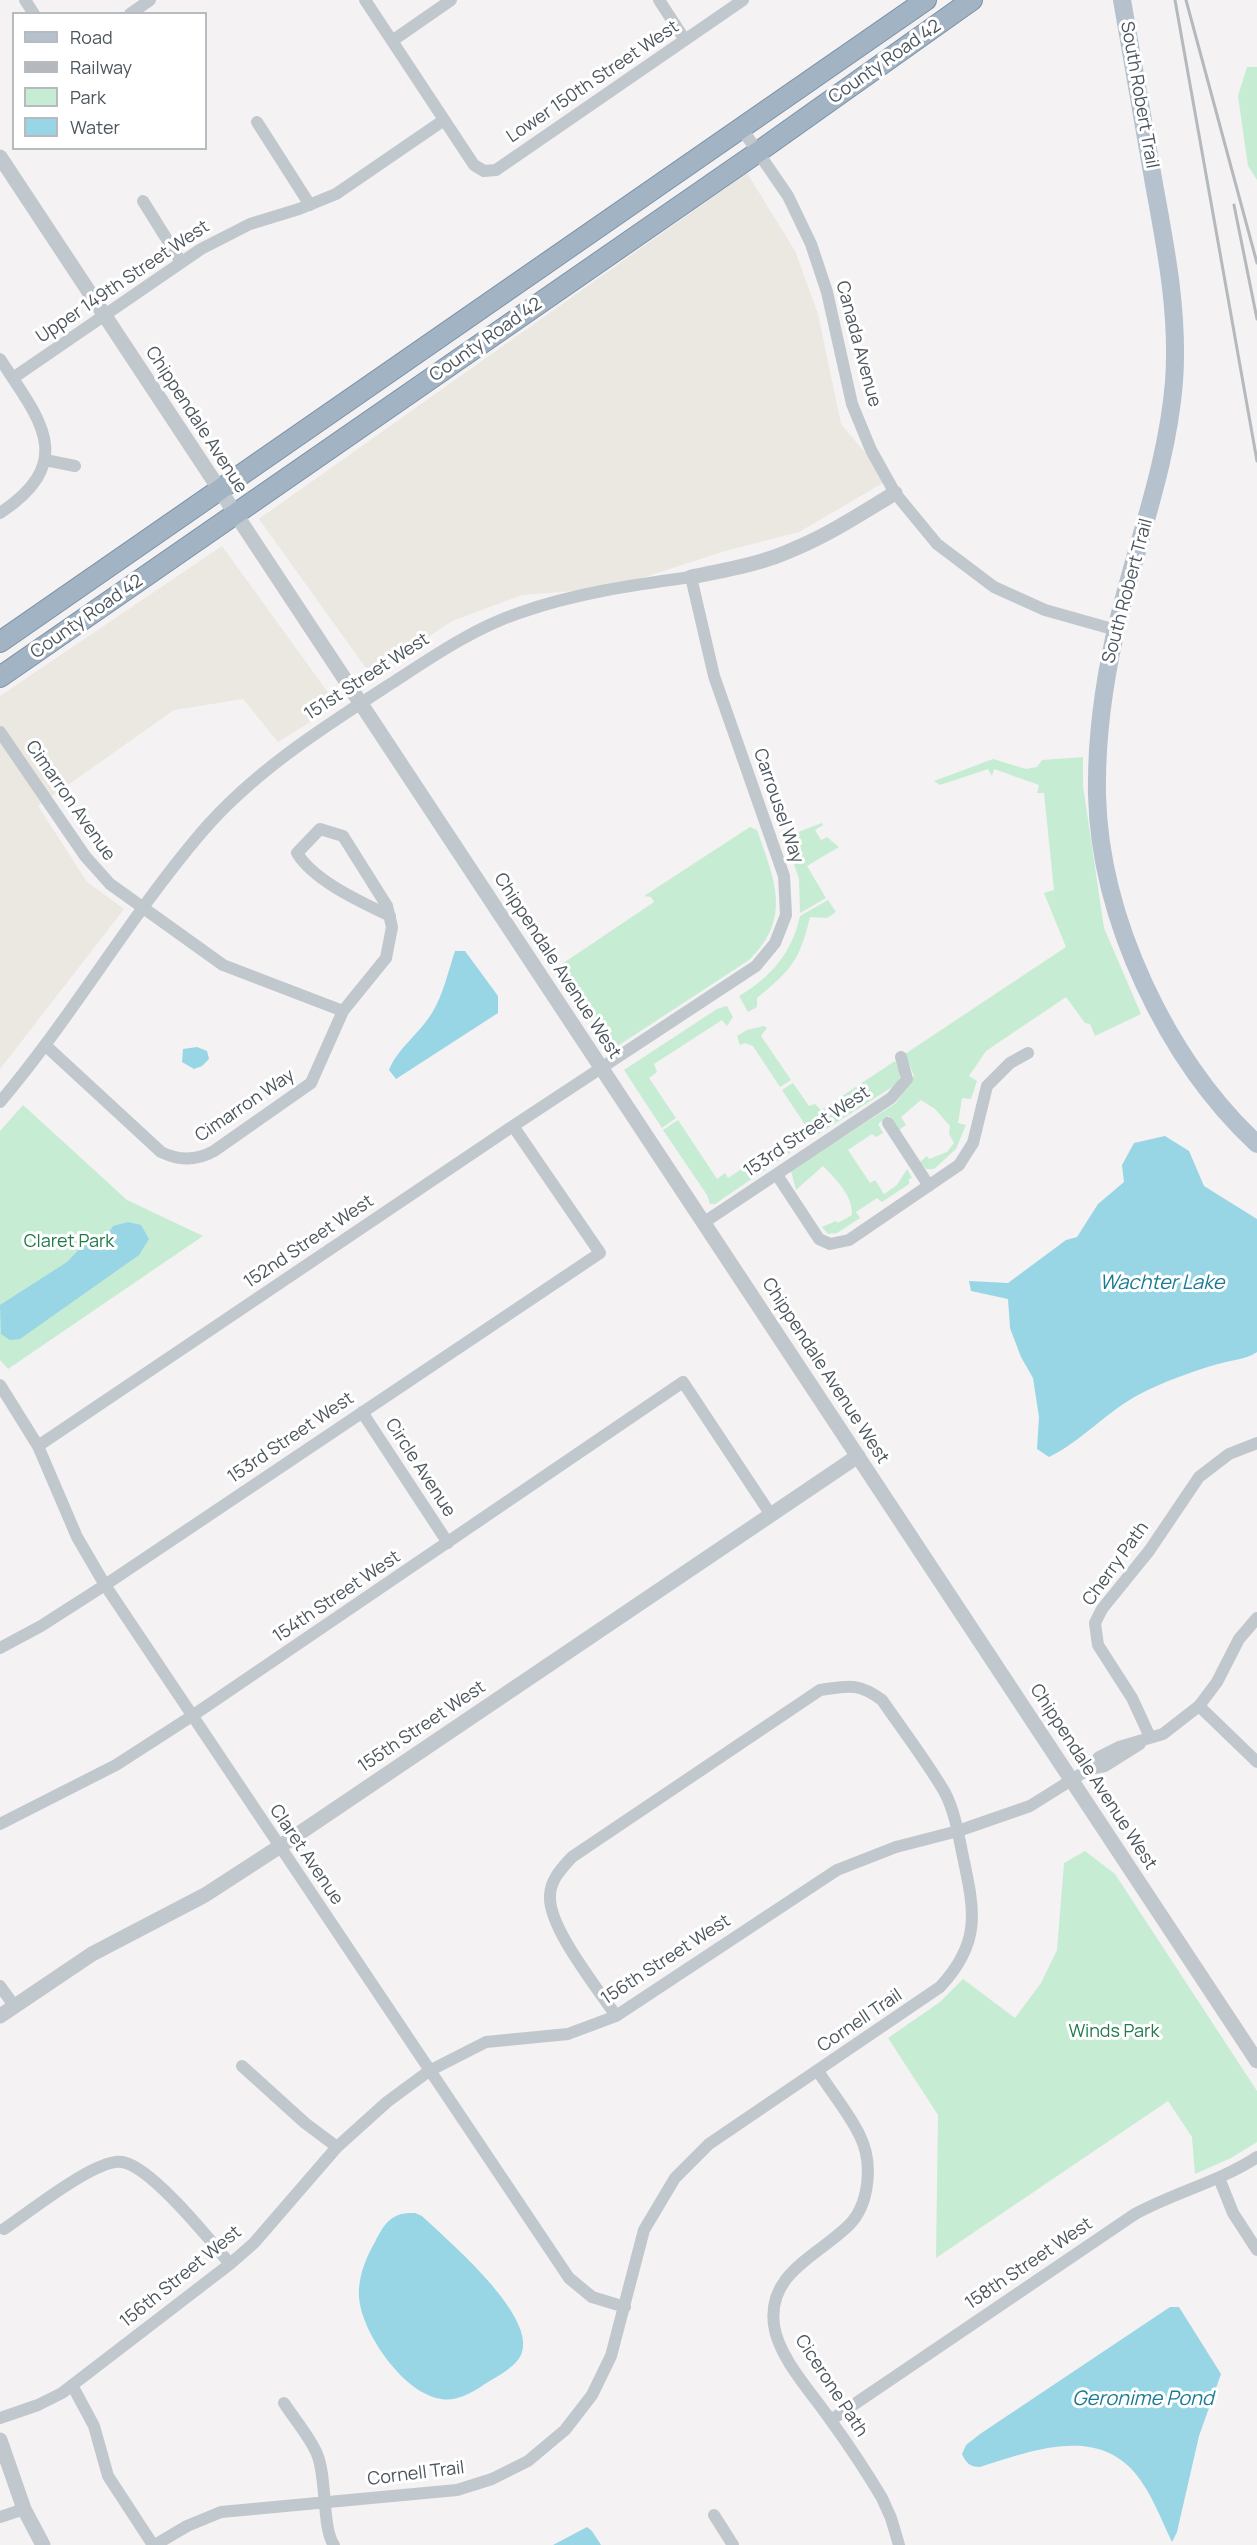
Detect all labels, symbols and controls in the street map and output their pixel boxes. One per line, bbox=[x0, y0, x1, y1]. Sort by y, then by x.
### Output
legend bbox=[12, 12, 207, 150]
street label: County Road 42 bbox=[825, 15, 945, 109]
street label: Lower 150th Street West bbox=[503, 16, 683, 148]
street label: South Robert Trail bbox=[1115, 20, 1163, 170]
text: Road bbox=[70, 25, 113, 49]
text: Railway bbox=[70, 55, 132, 79]
text: Park bbox=[70, 85, 106, 109]
text: Water bbox=[70, 115, 120, 139]
street label: Upper 149th Street West bbox=[32, 216, 214, 348]
street label: Canada Avenue bbox=[831, 279, 885, 409]
street label: County Road 42 bbox=[426, 293, 546, 387]
street label: Chippendale Avenue bbox=[140, 343, 252, 497]
street label: South Robert Trail bbox=[1098, 516, 1158, 666]
street label: County Road 42 bbox=[27, 570, 147, 664]
street label: 151st Street West bbox=[301, 629, 433, 725]
street label: Cimarron Avenue bbox=[21, 737, 119, 865]
street label: Carrousel Way bbox=[748, 746, 808, 866]
street label: Chippendale Avenue West bbox=[489, 869, 625, 1063]
street label: Cimarron Way bbox=[191, 1065, 299, 1147]
street label: 153rd Street West bbox=[740, 1082, 874, 1182]
street label: 152nd Street West bbox=[240, 1191, 378, 1293]
park label: Claret Park bbox=[24, 1231, 114, 1253]
water label: Wachter Lake bbox=[1099, 1271, 1225, 1295]
street label: Chippendale Avenue West bbox=[757, 1274, 893, 1468]
street label: 153rd Street West bbox=[224, 1388, 358, 1488]
street label: Circle Avenue bbox=[380, 1415, 460, 1521]
street label: Cherry Path bbox=[1078, 1518, 1154, 1610]
street label: 154th Street West bbox=[269, 1546, 405, 1648]
street label: 155th Street West bbox=[354, 1676, 490, 1778]
street label: Chippendale Avenue West bbox=[1025, 1680, 1161, 1874]
street label: Claret Avenue bbox=[265, 1801, 347, 1909]
street label: 156th Street West bbox=[597, 1910, 735, 2010]
street label: Cornell Trail bbox=[814, 1985, 906, 2057]
park label: Winds Park bbox=[1069, 2021, 1159, 2043]
street label: 158th Street West bbox=[961, 2213, 1097, 2315]
street label: 156th Street West bbox=[116, 2222, 246, 2332]
street label: Cicerone Path bbox=[790, 2331, 872, 2441]
water label: Geronime Pond bbox=[1072, 2387, 1214, 2411]
street label: Cornell Trail bbox=[366, 2457, 466, 2491]

